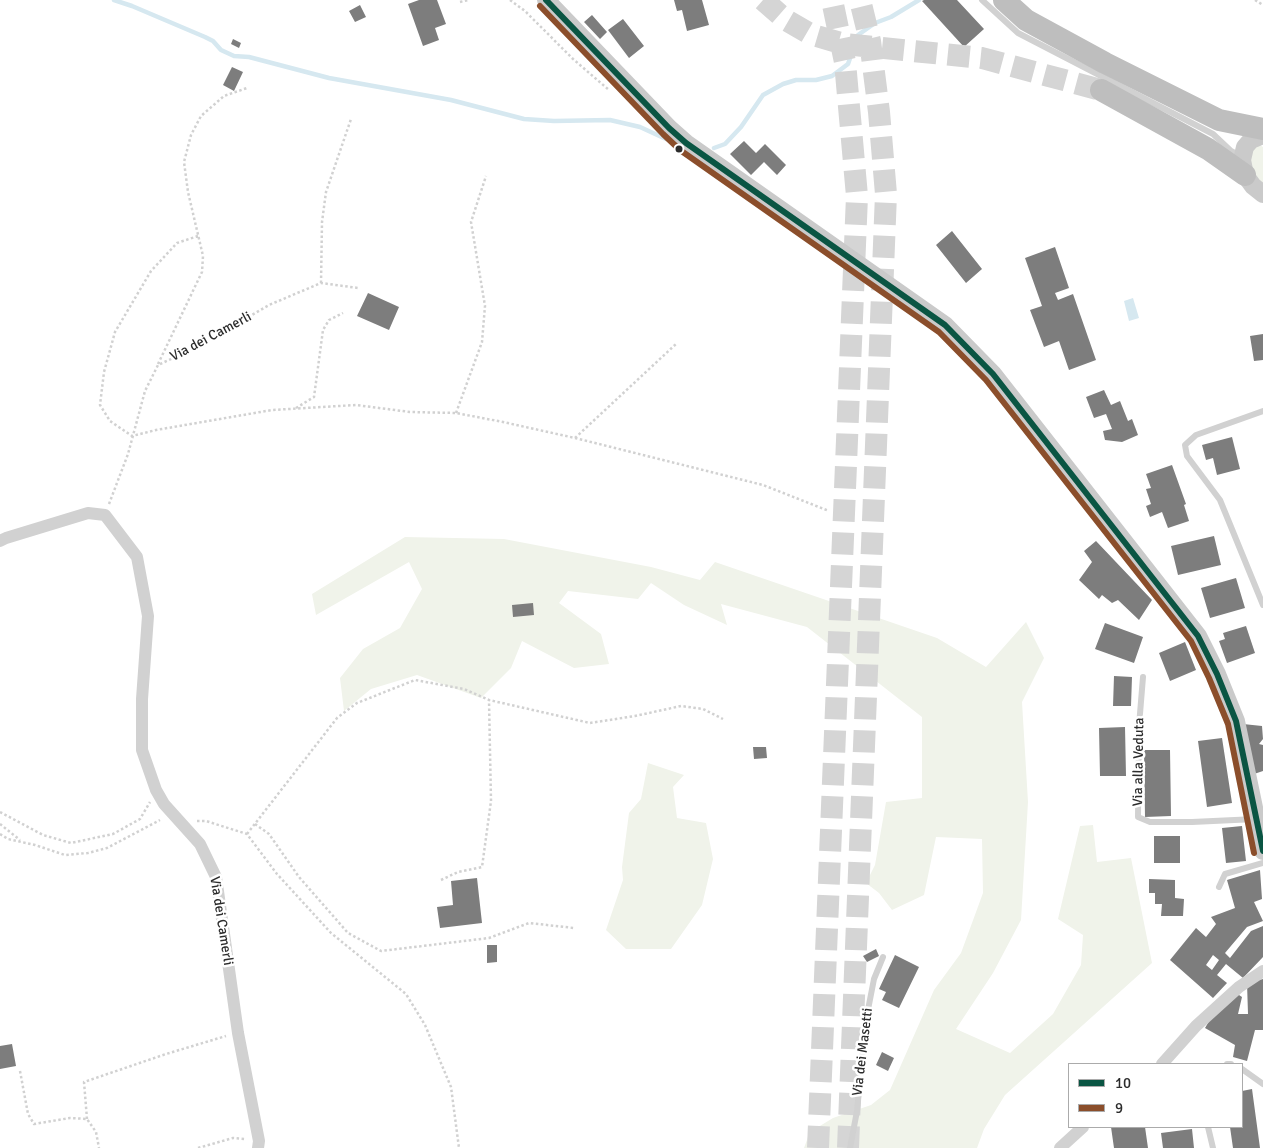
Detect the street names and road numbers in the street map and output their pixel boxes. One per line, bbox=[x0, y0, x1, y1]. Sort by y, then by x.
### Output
street label: Via dei Camerli bbox=[167, 308, 255, 366]
street label: Via alla Veduta bbox=[1130, 717, 1148, 807]
street label: Via dei Camerli bbox=[206, 875, 236, 967]
street label: Via dei Masetti bbox=[849, 1007, 877, 1097]

